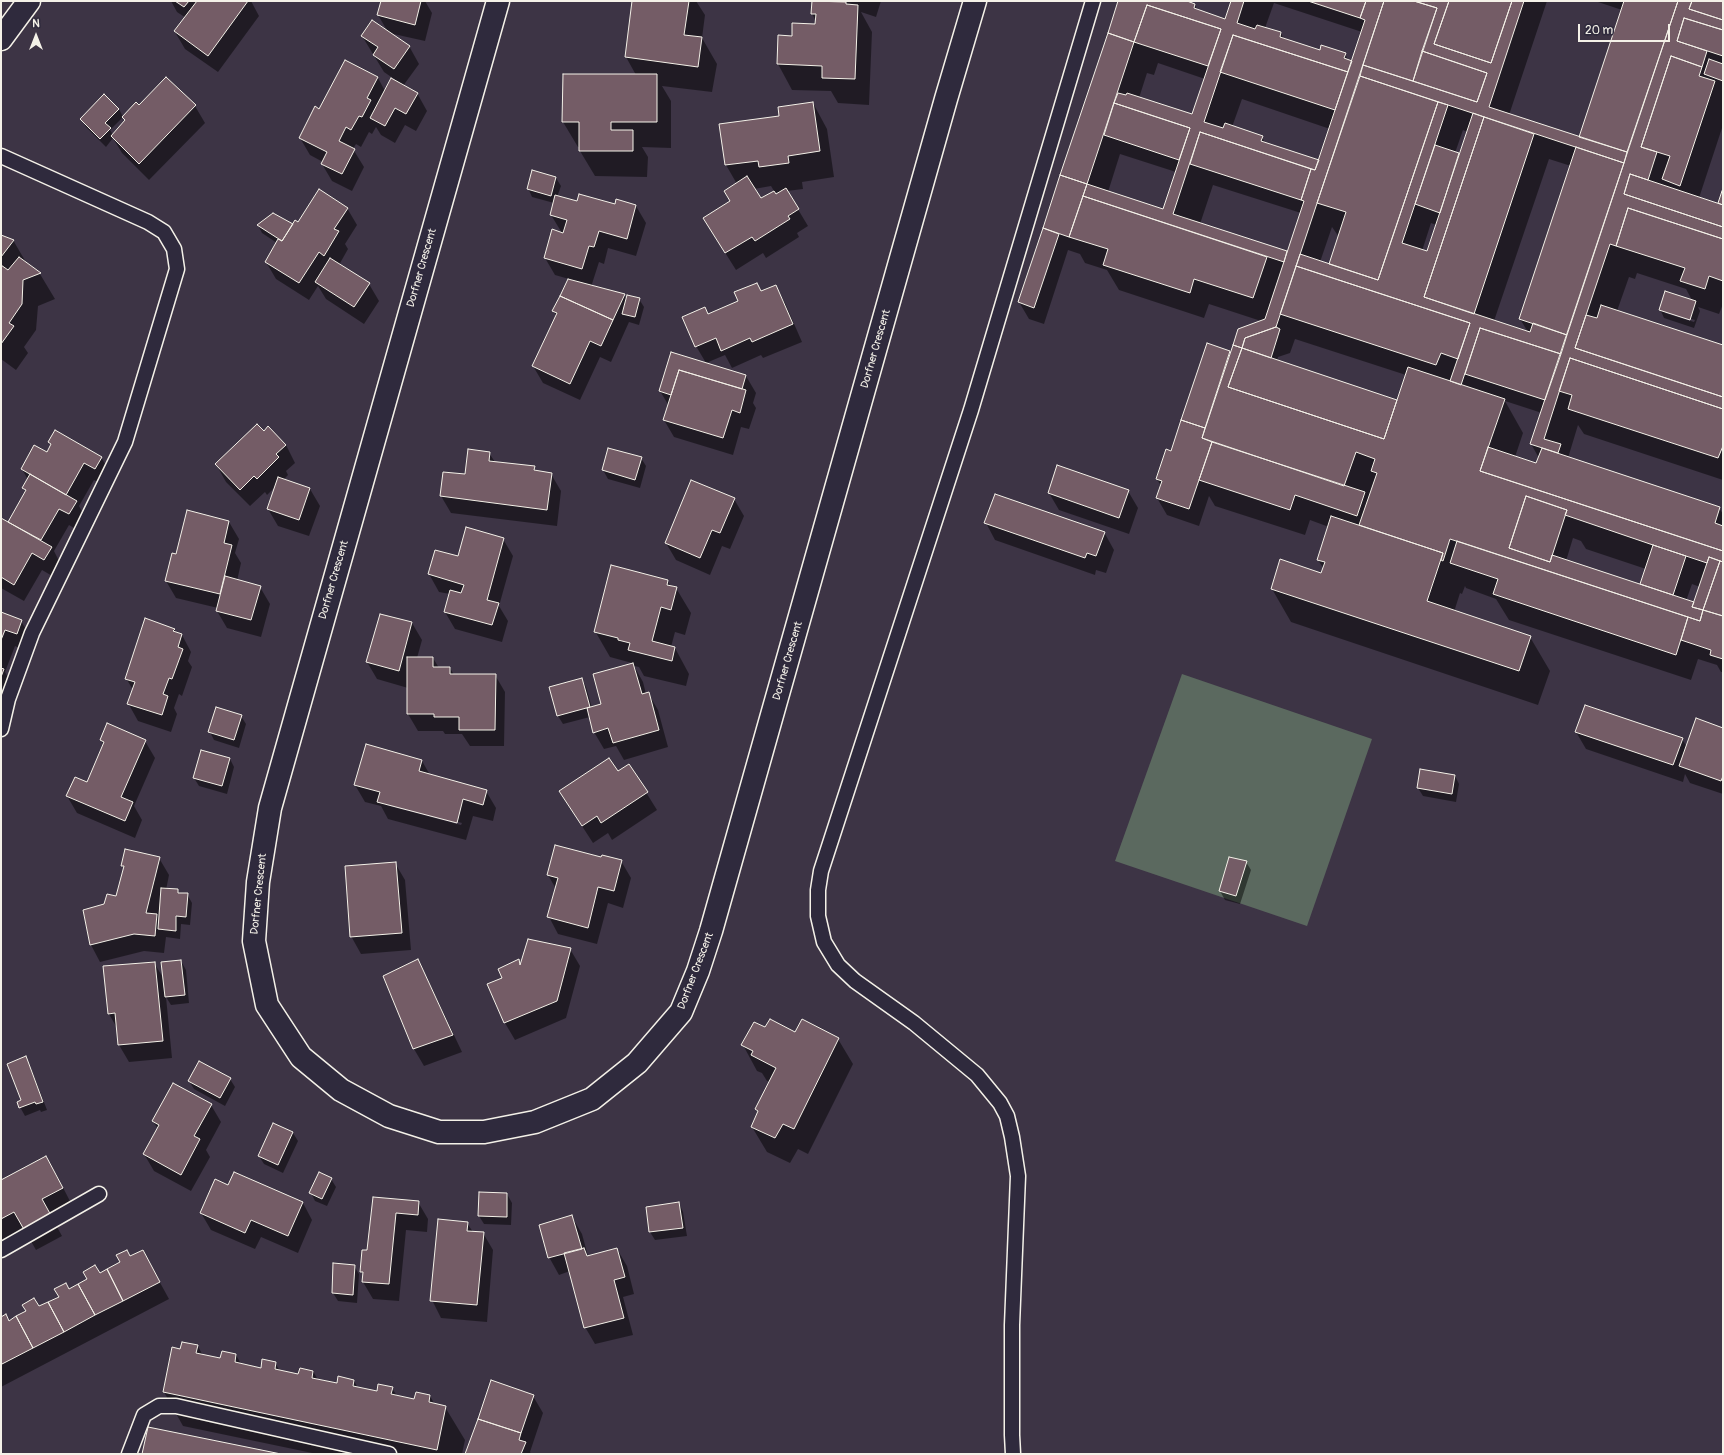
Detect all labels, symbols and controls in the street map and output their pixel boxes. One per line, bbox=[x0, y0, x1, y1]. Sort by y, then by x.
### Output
north arrow bbox=[16, 16, 56, 56]
scale bar bbox=[1580, 16, 1672, 42]
text: N bbox=[32, 17, 40, 30]
text: 20 m bbox=[1585, 23, 1613, 38]
street label: Dorfner Crescent bbox=[404, 227, 440, 309]
street label: Dorfner Crescent bbox=[858, 308, 894, 390]
street label: Dorfner Crescent bbox=[316, 539, 352, 621]
street label: Dorfner Crescent bbox=[770, 620, 806, 702]
street label: Dorfner Crescent bbox=[248, 853, 270, 935]
street label: Dorfner Crescent bbox=[675, 931, 717, 1011]

